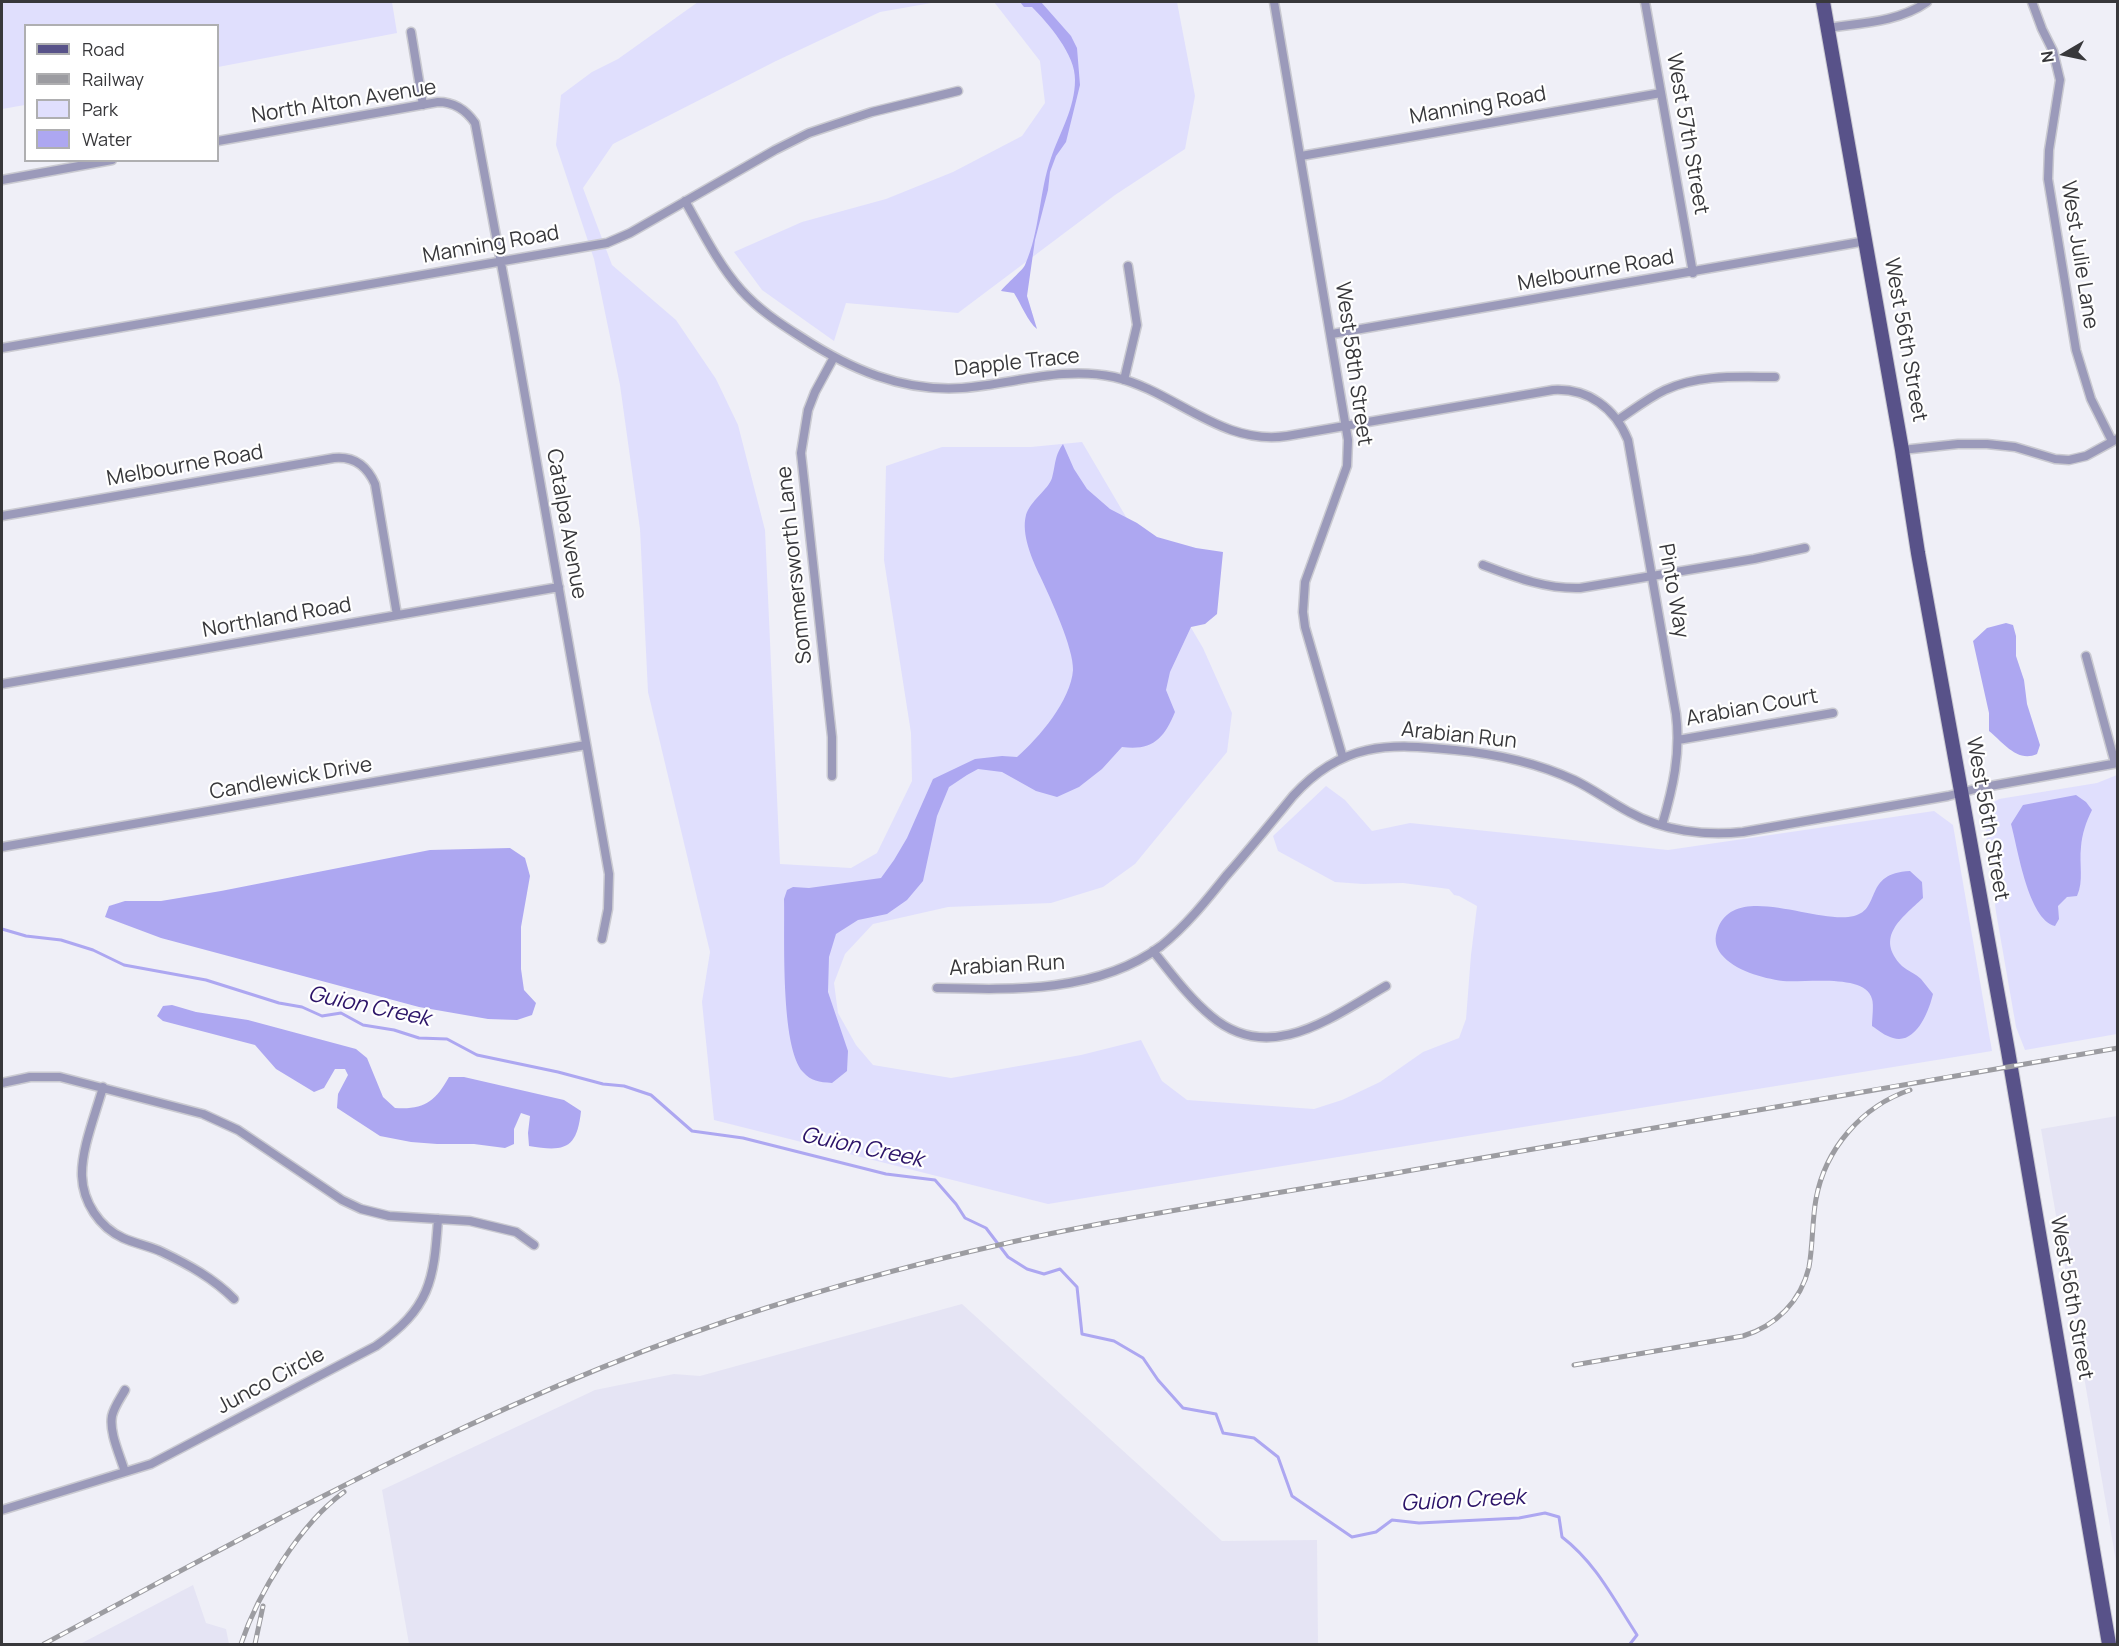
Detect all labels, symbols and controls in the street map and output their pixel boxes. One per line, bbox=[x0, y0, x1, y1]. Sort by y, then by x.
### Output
legend bbox=[24, 24, 219, 162]
north arrow bbox=[2035, 24, 2095, 84]
text: Road bbox=[82, 37, 125, 61]
text: N bbox=[2035, 49, 2059, 64]
street label: West 57th Street bbox=[1660, 51, 1714, 217]
text: Railway bbox=[82, 67, 144, 91]
street label: North Alton Avenue bbox=[250, 75, 438, 129]
street label: Manning Road bbox=[1408, 82, 1548, 130]
text: Park bbox=[82, 97, 118, 121]
text: Water bbox=[82, 127, 132, 151]
street label: West Julie Lane bbox=[2055, 179, 2103, 331]
street label: Manning Road bbox=[421, 221, 561, 269]
street label: Melbourne Road bbox=[1516, 245, 1676, 297]
street label: West 56th Street bbox=[1878, 256, 1932, 424]
street label: West 58th Street bbox=[1329, 280, 1377, 448]
street label: Dapple Trace bbox=[953, 344, 1081, 382]
street label: Melbourne Road bbox=[105, 440, 265, 492]
street label: Catalpa Avenue bbox=[540, 447, 592, 601]
street label: Sommersworth Lane bbox=[772, 465, 818, 665]
street label: Pinto Way bbox=[1652, 542, 1694, 640]
street label: Northland Road bbox=[201, 593, 353, 643]
street label: Arabian Court bbox=[1684, 684, 1820, 732]
street label: Arabian Run bbox=[1400, 717, 1518, 755]
street label: West 56th Street bbox=[1960, 735, 2014, 903]
street label: Candlewick Drive bbox=[208, 752, 374, 806]
street label: Arabian Run bbox=[948, 950, 1066, 982]
water label: Guion Creek bbox=[305, 981, 433, 1033]
water label: Guion Creek bbox=[798, 1122, 926, 1174]
street label: West 56th Street bbox=[2044, 1214, 2098, 1382]
street label: Junco Circle bbox=[213, 1342, 329, 1420]
water label: Guion Creek bbox=[1400, 1485, 1526, 1517]

